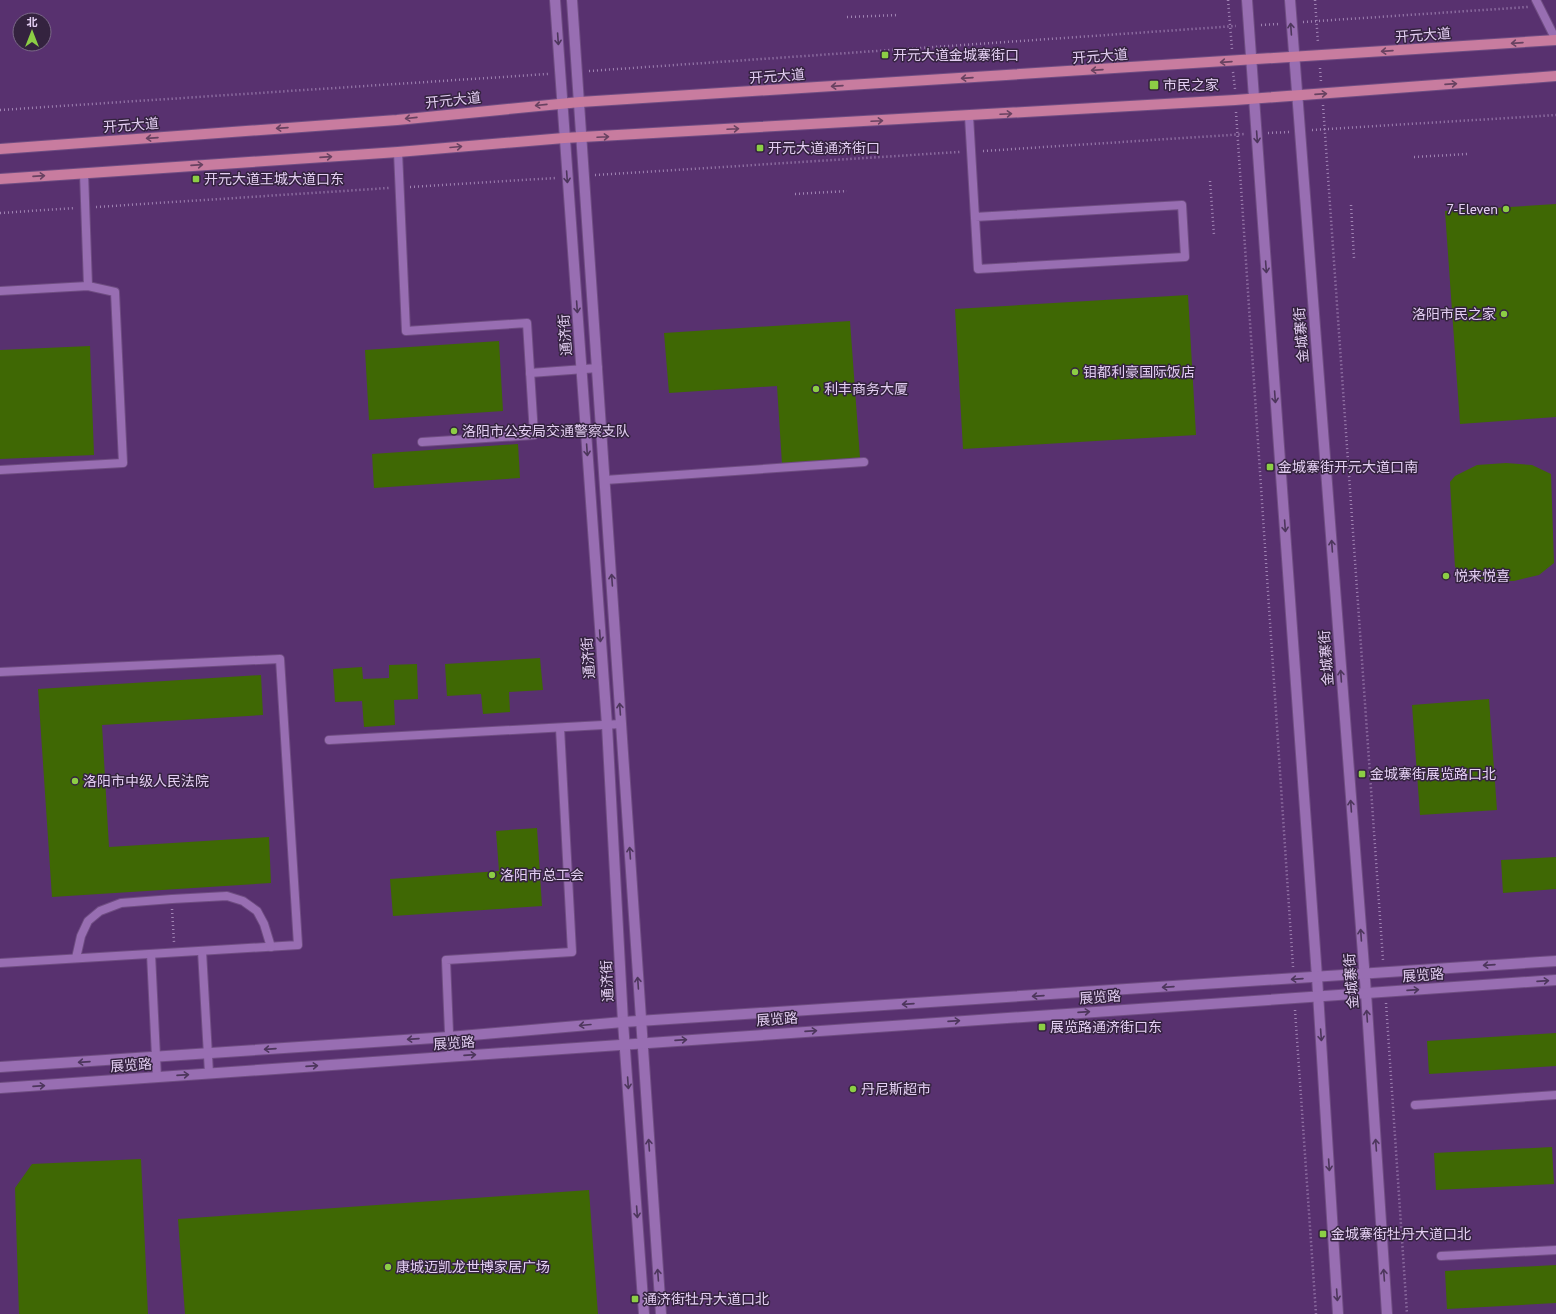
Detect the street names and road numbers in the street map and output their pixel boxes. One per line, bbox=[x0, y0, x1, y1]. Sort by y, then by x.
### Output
street label: 开元大道 bbox=[1394, 24, 1452, 46]
street label: 开元大道 bbox=[1071, 45, 1129, 67]
street label: 开元大道 bbox=[748, 65, 806, 87]
street label: 开元大道 bbox=[424, 88, 482, 112]
street label: 开元大道 bbox=[102, 114, 160, 136]
street label: 金城寨街 bbox=[1290, 306, 1312, 364]
street label: 通济街 bbox=[555, 313, 575, 357]
street label: 金城寨街 bbox=[1315, 629, 1337, 687]
street label: 通济街 bbox=[578, 636, 598, 680]
street label: 金城寨街 bbox=[1340, 952, 1362, 1010]
street label: 通济街 bbox=[597, 960, 617, 1002]
street label: 展览路 bbox=[1401, 965, 1445, 985]
street label: 展览路 bbox=[1078, 987, 1122, 1007]
street label: 展览路 bbox=[755, 1009, 799, 1029]
street label: 展览路 bbox=[432, 1033, 476, 1053]
street label: 展览路 bbox=[109, 1055, 153, 1075]

